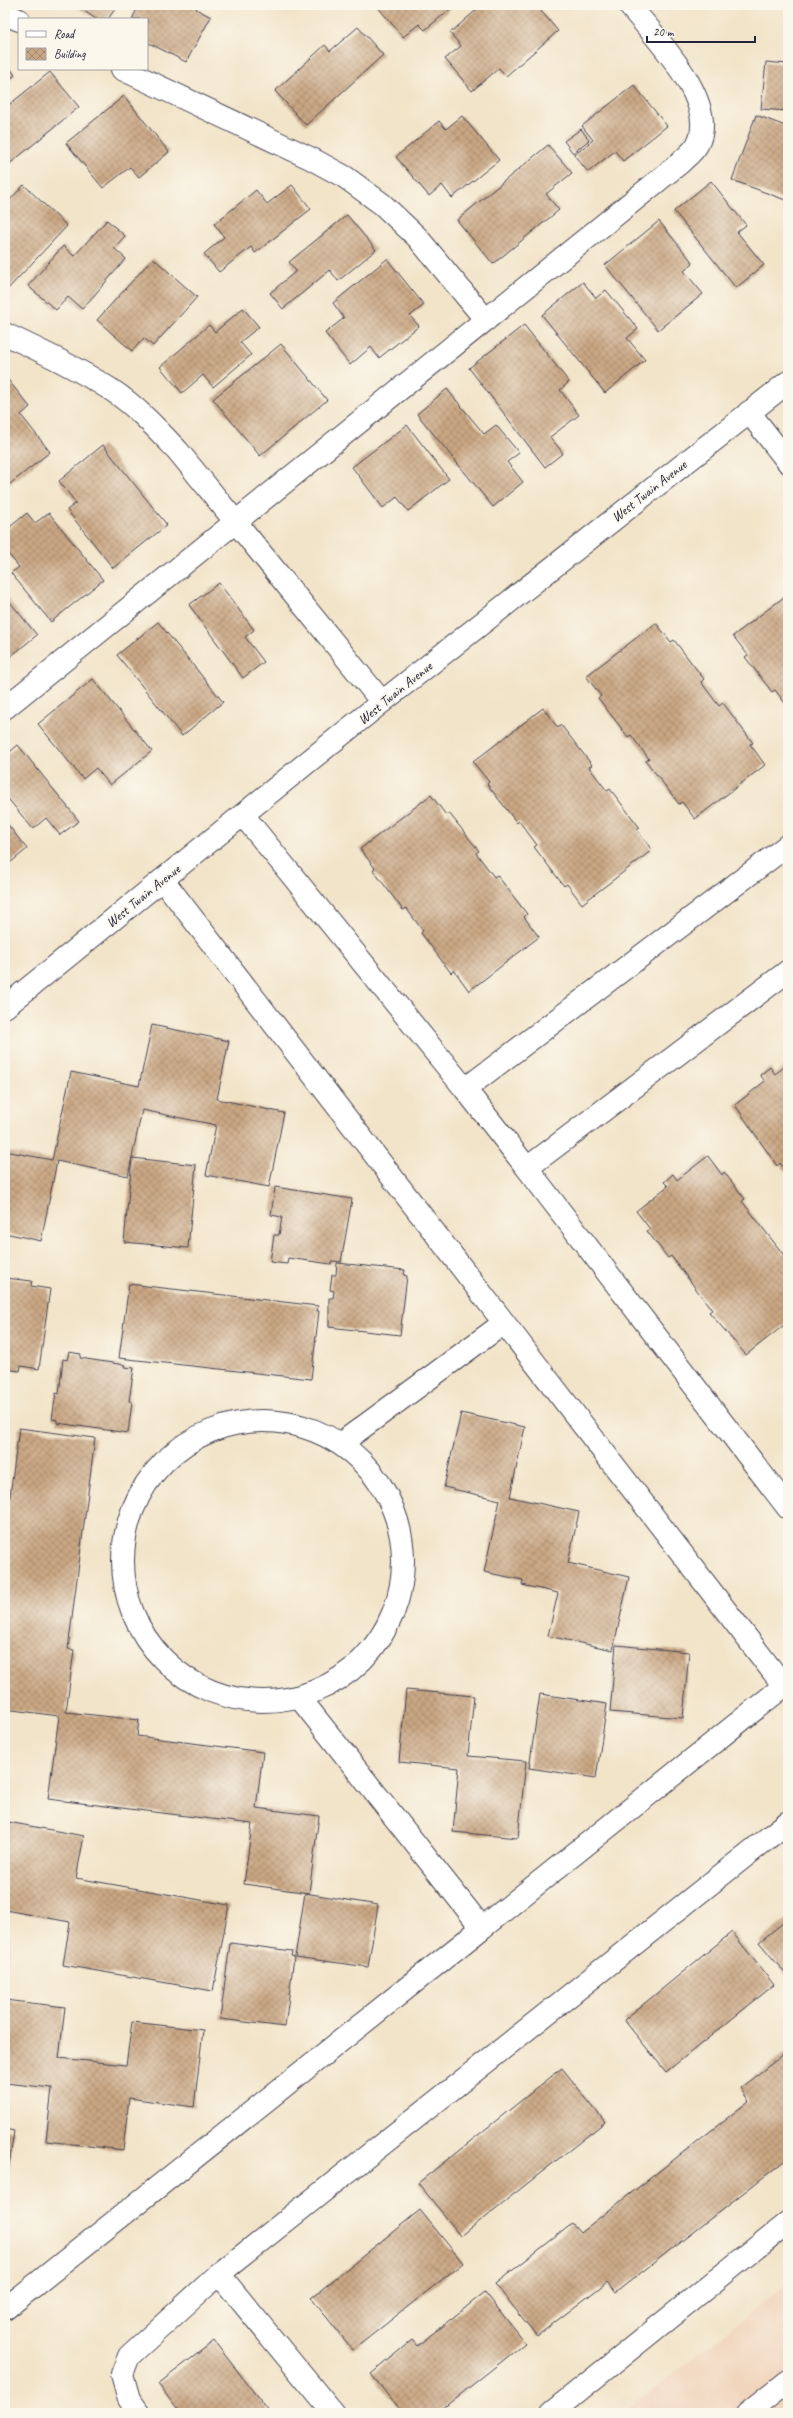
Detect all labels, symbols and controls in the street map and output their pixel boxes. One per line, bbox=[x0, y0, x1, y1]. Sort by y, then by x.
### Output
legend bbox=[18, 18, 148, 70]
scale bar bbox=[647, 18, 755, 44]
text: 20 m bbox=[653, 24, 675, 40]
text: Road bbox=[54, 26, 76, 42]
text: Building bbox=[54, 46, 86, 62]
street label: West Twain Avenue bbox=[608, 456, 691, 526]
street label: West Twain Avenue bbox=[355, 657, 437, 728]
street label: West Twain Avenue bbox=[103, 860, 185, 931]

